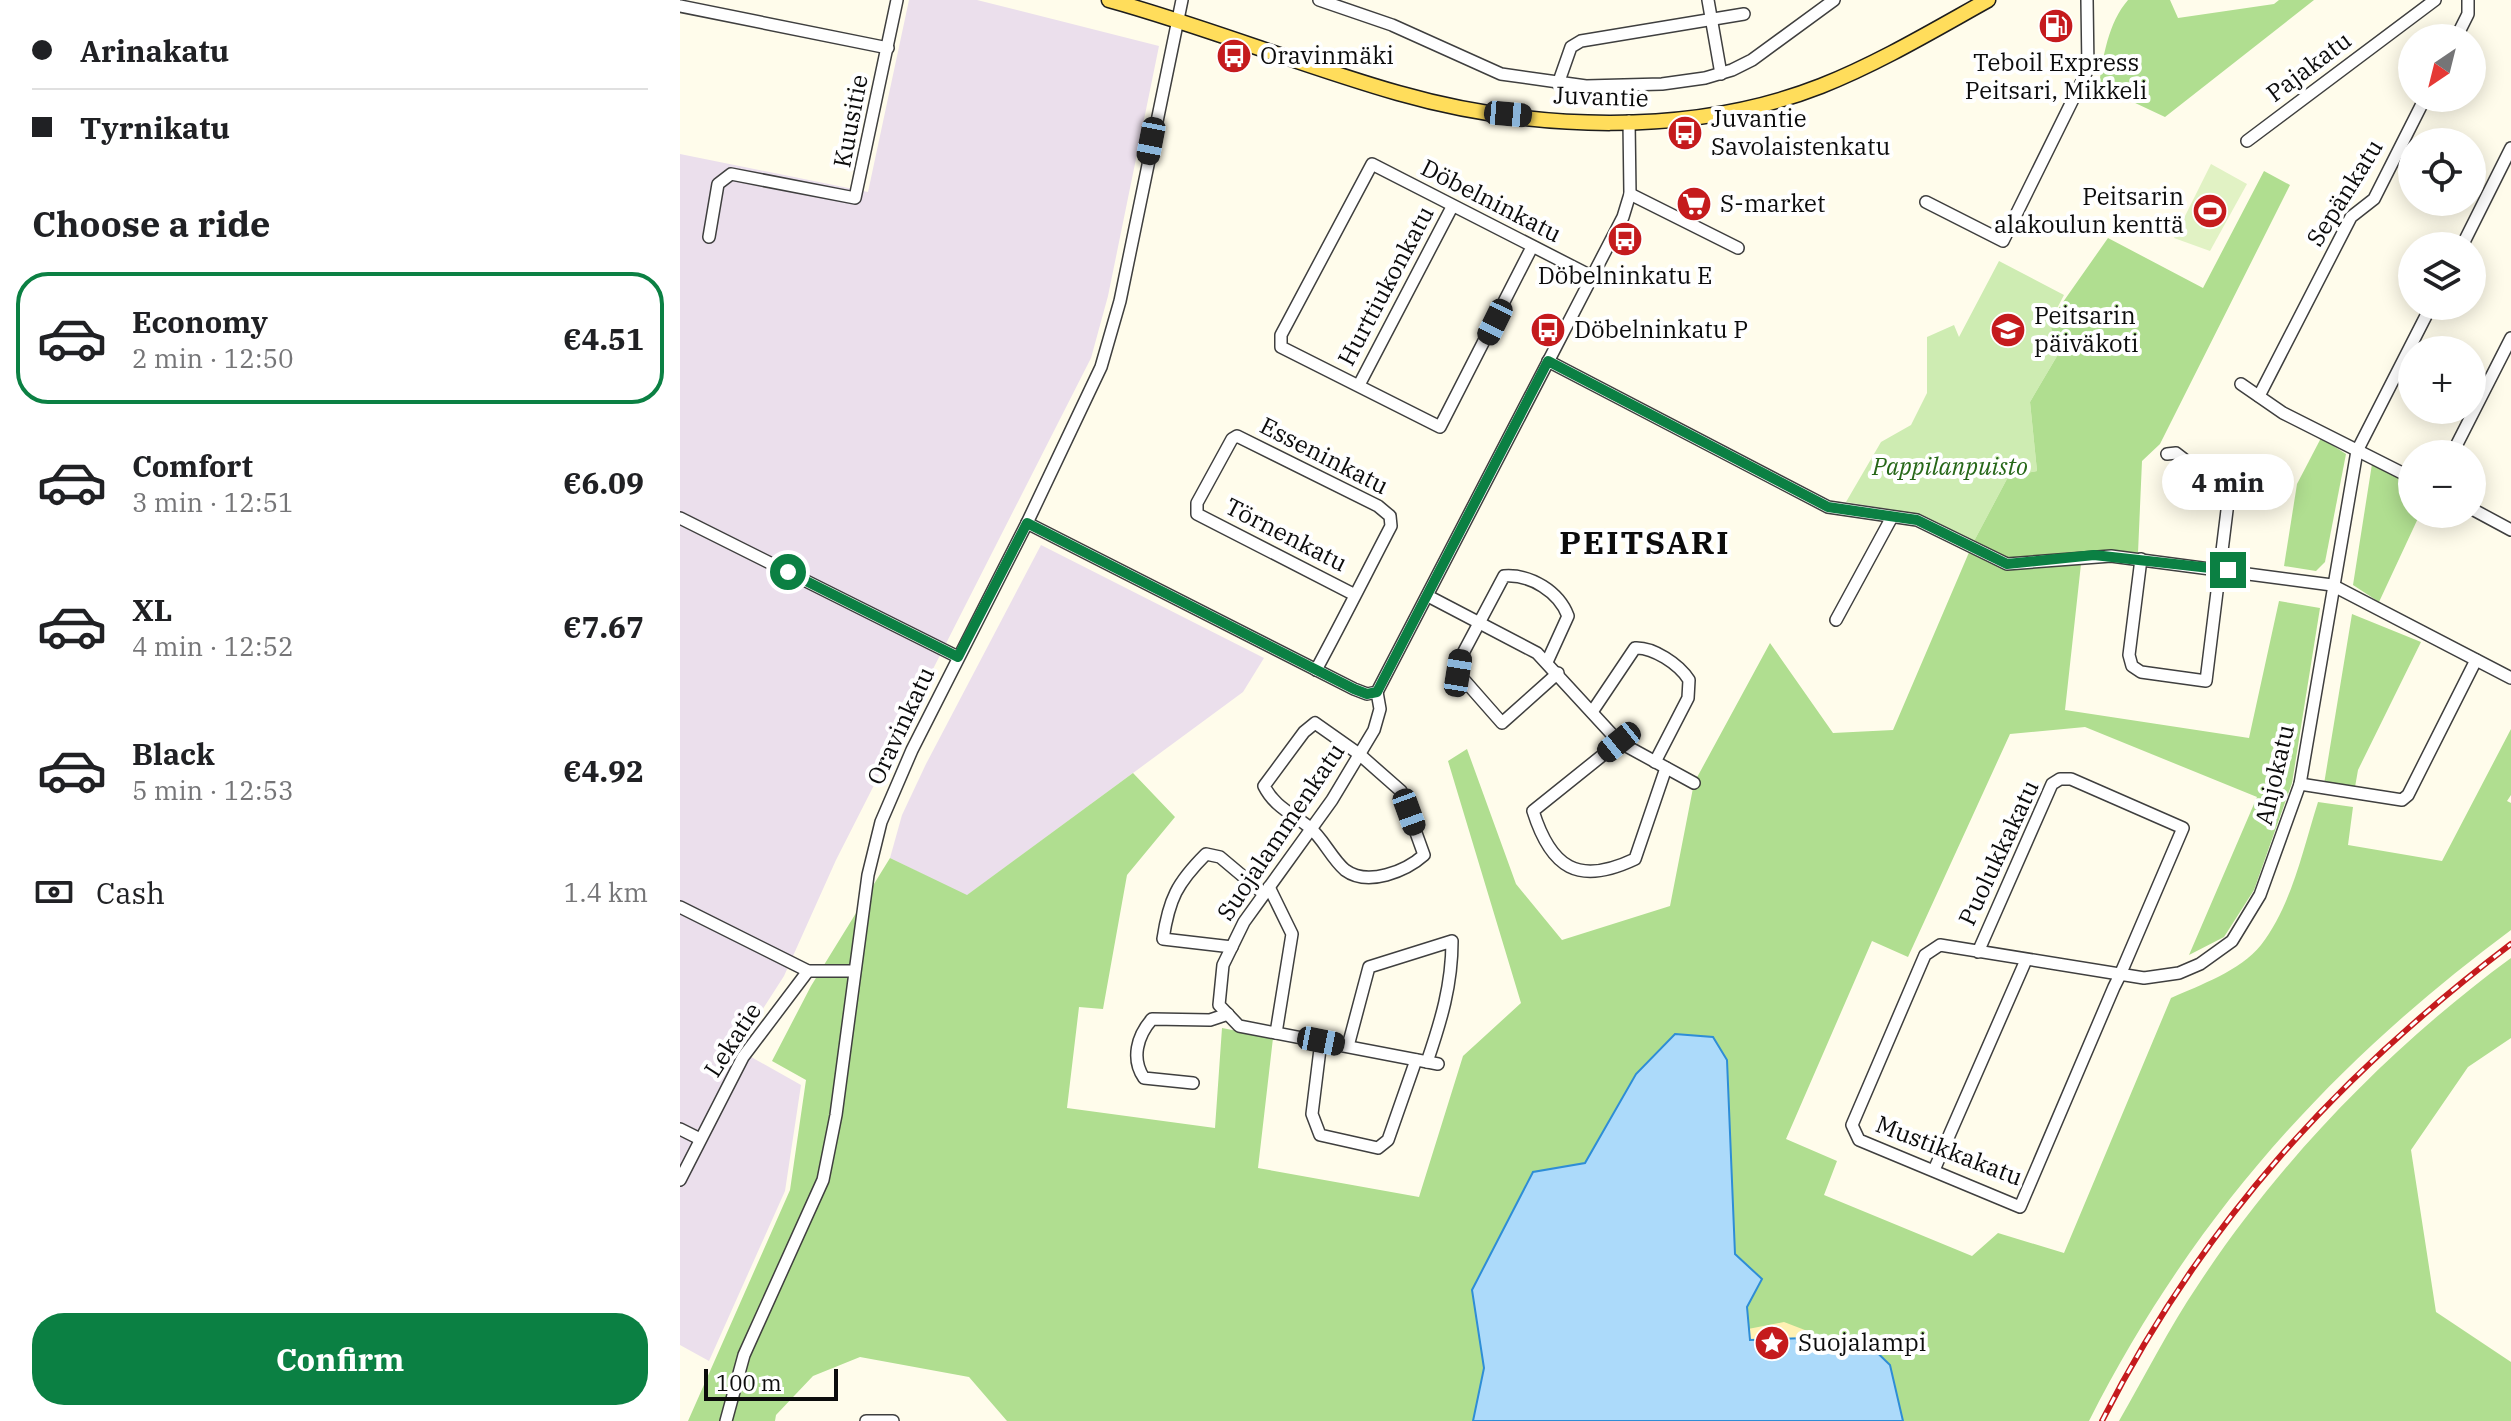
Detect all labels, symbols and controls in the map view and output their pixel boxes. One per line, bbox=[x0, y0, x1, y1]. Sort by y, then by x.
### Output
fuel station icon: Teboil Express Peitsari, Mikkeli bbox=[2037, 7, 2075, 45]
street label: Pajakatu bbox=[2260, 24, 2357, 109]
north arrow bbox=[2398, 24, 2486, 112]
map controls bbox=[2398, 24, 2486, 528]
text: Arinakatu bbox=[80, 31, 229, 70]
bus stop icon: Oravinmäki bbox=[1215, 37, 1253, 75]
place label: Oravinmäki bbox=[1260, 39, 1394, 71]
place label: Teboil Express Peitsari, Mikkeli bbox=[1965, 46, 2147, 106]
street label: Kuusitie bbox=[825, 71, 875, 170]
street label: Juvantie bbox=[1553, 78, 1649, 114]
car bbox=[1483, 100, 1533, 128]
place label: Juvantie Savolaistenkatu bbox=[1711, 102, 1890, 162]
text: Tyrnikatu bbox=[80, 108, 230, 147]
bus stop icon: Juvantie Savolaistenkatu bbox=[1666, 114, 1704, 152]
car bbox=[1135, 115, 1167, 167]
button: locate bbox=[2398, 128, 2486, 216]
street label: Sepänkatu bbox=[2299, 133, 2390, 252]
street label: Döbelninkatu bbox=[1416, 151, 1567, 249]
place label: Peitsarin alakoulun kenttä bbox=[1994, 180, 2184, 240]
supermarket icon: S-market bbox=[1675, 185, 1713, 223]
place label: S-market bbox=[1720, 187, 1825, 219]
sports icon: Peitsarin alakoulun kenttä bbox=[2191, 192, 2229, 230]
text: Choose a ride bbox=[32, 200, 271, 247]
street label: Hurttiukonkatu bbox=[1330, 200, 1441, 371]
bus stop icon: Döbelninkatu E bbox=[1606, 220, 1644, 258]
button: layers bbox=[2398, 232, 2486, 320]
place label: Döbelninkatu E bbox=[1538, 259, 1712, 291]
car bbox=[1474, 295, 1516, 349]
place label: Peitsarin päiväkoti bbox=[2034, 299, 2138, 359]
icon: car bbox=[36, 302, 108, 374]
text: Economy bbox=[132, 302, 268, 341]
bus stop icon: Döbelninkatu P bbox=[1529, 311, 1567, 349]
school or university icon: Peitsarin päiväkoti bbox=[1989, 311, 2027, 349]
place label: Döbelninkatu P bbox=[1574, 313, 1748, 345]
text: €4.51 bbox=[563, 319, 644, 358]
button: + bbox=[2398, 336, 2486, 424]
text: 2 min · 12:50 bbox=[132, 341, 294, 375]
street label: Esseninkatu bbox=[1255, 409, 1394, 501]
button: − bbox=[2398, 440, 2486, 528]
icon: car bbox=[36, 446, 108, 518]
text: Comfort bbox=[132, 446, 253, 485]
park label: Pappilanpuisto bbox=[1871, 450, 2028, 482]
callout: 4 min bbox=[2162, 454, 2294, 510]
text: €6.09 bbox=[563, 463, 644, 502]
text: 4 min bbox=[2192, 465, 2264, 499]
text: 3 min · 12:51 bbox=[132, 485, 294, 519]
street label: Törnenkatu bbox=[1220, 490, 1353, 579]
district label: PEITSARI bbox=[1559, 521, 1731, 563]
route end bbox=[2210, 552, 2246, 588]
route start bbox=[770, 554, 806, 590]
icon: car bbox=[36, 590, 108, 662]
text: XL bbox=[132, 590, 172, 629]
text: €7.67 bbox=[563, 607, 644, 646]
text: 4 min · 12:52 bbox=[132, 629, 294, 663]
car bbox=[1442, 647, 1474, 699]
street label: Oravinkatu bbox=[859, 661, 941, 790]
car bbox=[1593, 718, 1645, 766]
street label: Ahjokatu bbox=[2247, 721, 2301, 828]
icon: car bbox=[36, 734, 108, 806]
text: Black bbox=[132, 734, 215, 773]
street label: Suojalammenkatu bbox=[1209, 736, 1351, 926]
text: €4.92 bbox=[563, 751, 644, 790]
text: 5 min · 12:53 bbox=[132, 773, 294, 807]
street label: Puolukkakatu bbox=[1950, 775, 2046, 930]
car bbox=[1390, 785, 1428, 839]
icon: cash bbox=[32, 870, 76, 914]
text: Cash bbox=[96, 873, 165, 912]
text: 1.4 km bbox=[564, 875, 648, 909]
street label: Lekatie bbox=[696, 996, 768, 1083]
car bbox=[1295, 1025, 1347, 1057]
street label: Mustikkakatu bbox=[1871, 1107, 2027, 1193]
button: Confirm bbox=[32, 1313, 648, 1405]
place icon: Suojalampi bbox=[1753, 1324, 1791, 1362]
place label: Suojalampi bbox=[1798, 1326, 1926, 1358]
scale bar bbox=[704, 1365, 838, 1401]
text: 100 m bbox=[716, 1368, 782, 1397]

